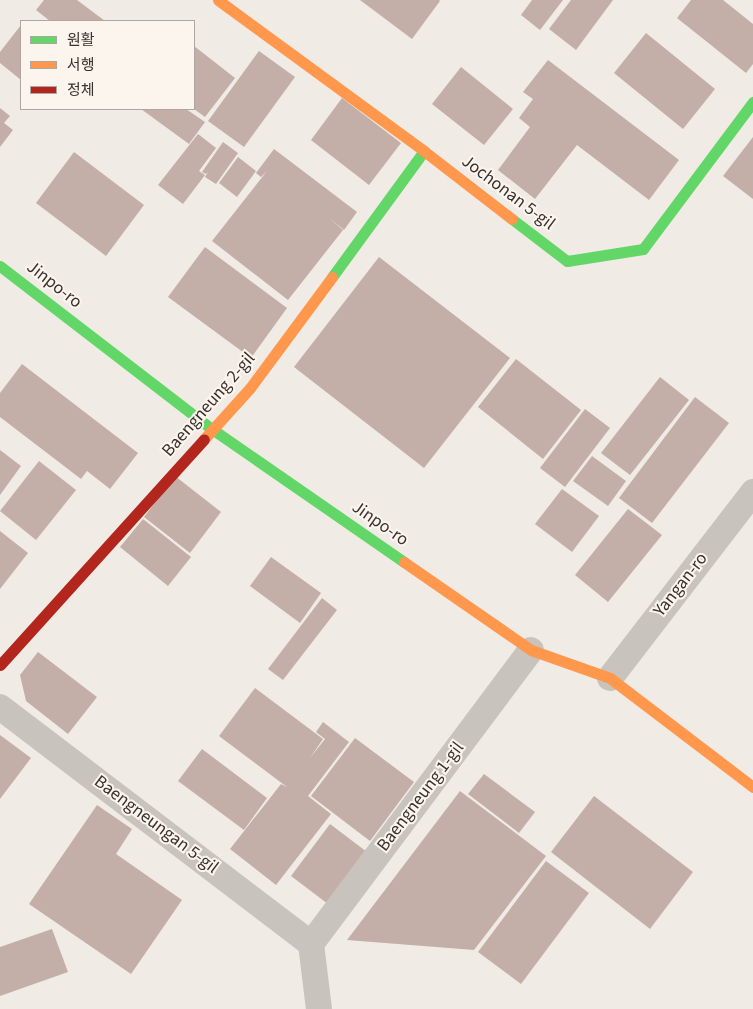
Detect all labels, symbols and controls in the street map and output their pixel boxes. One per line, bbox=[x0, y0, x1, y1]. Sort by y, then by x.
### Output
legend bbox=[20, 20, 195, 110]
text: 원활 bbox=[67, 30, 95, 51]
text: 서행 bbox=[67, 55, 95, 76]
text: 정체 bbox=[67, 80, 95, 101]
street label: Jochonan 5-gil bbox=[457, 151, 559, 235]
street label: Jinpo-ro bbox=[22, 257, 86, 313]
street label: Baengneung 2-gil bbox=[158, 348, 260, 462]
street label: Jinpo-ro bbox=[348, 497, 412, 551]
street label: Yangan-ro bbox=[649, 549, 713, 621]
street label: Baengneung 1-gil bbox=[373, 738, 469, 856]
street label: Baengneungan 5-gil bbox=[90, 771, 222, 879]

